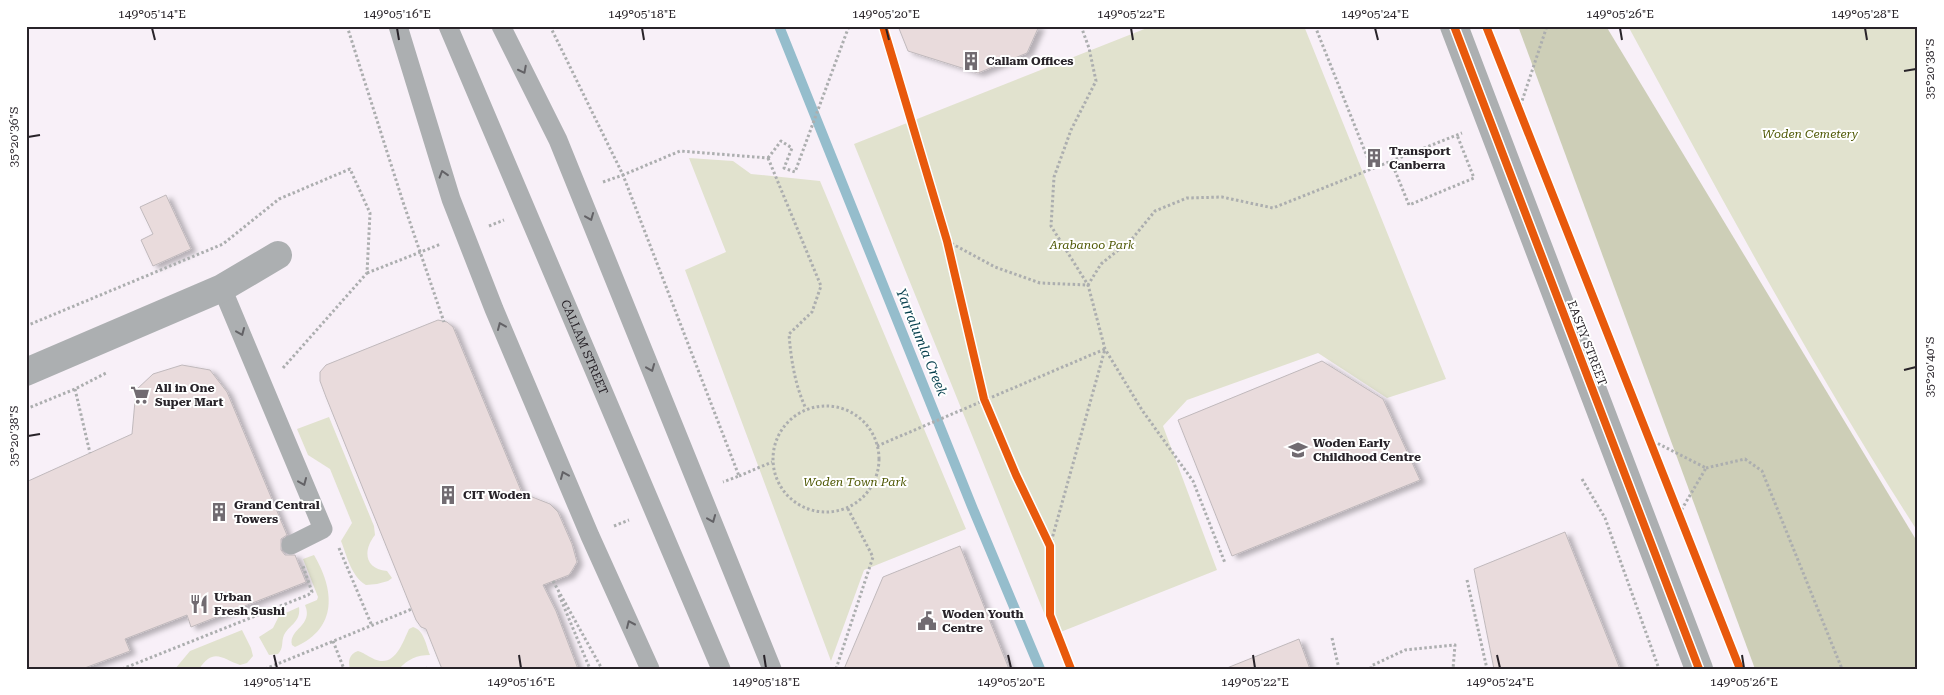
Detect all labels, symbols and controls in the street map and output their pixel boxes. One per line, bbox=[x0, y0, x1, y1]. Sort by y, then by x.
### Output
text: 149°05'14"E bbox=[118, 7, 186, 21]
text: 149°05'16"E bbox=[363, 7, 431, 21]
text: 149°05'18"E bbox=[608, 7, 676, 21]
text: 149°05'20"E bbox=[852, 7, 920, 21]
text: 149°05'22"E bbox=[1097, 7, 1165, 21]
text: 149°05'24"E bbox=[1341, 7, 1409, 21]
text: 149°05'26"E bbox=[1586, 7, 1654, 21]
text: 149°05'28"E bbox=[1831, 7, 1899, 21]
text: 35°20'38"S bbox=[1923, 39, 1937, 99]
building icon: Callam Offices bbox=[960, 50, 982, 72]
place label: Callam Offices bbox=[986, 54, 1073, 68]
one-way arrow bbox=[517, 65, 527, 74]
text: 35°20'36"S bbox=[7, 107, 21, 167]
park label: Woden Cemetery bbox=[1762, 127, 1859, 141]
place label: Transport Canberra bbox=[1389, 144, 1451, 172]
building icon: Transport Canberra bbox=[1363, 147, 1385, 169]
one-way arrow bbox=[439, 170, 449, 179]
one-way arrow bbox=[584, 213, 594, 221]
park label: Arabanoo Park bbox=[1049, 238, 1135, 252]
water label: Yarralumla Creek bbox=[893, 286, 951, 399]
street label: CALLAM STREET bbox=[558, 298, 611, 397]
street label: EASTY STREET bbox=[1564, 299, 1610, 387]
one-way arrow bbox=[496, 322, 507, 331]
one-way arrow bbox=[235, 328, 245, 336]
text: 35°20'40"S bbox=[1923, 337, 1937, 397]
one-way arrow bbox=[645, 363, 656, 372]
place label: All in One Super Mart bbox=[155, 381, 223, 409]
supermarket icon: All in One Super Mart bbox=[129, 384, 151, 406]
text: 35°20'38"S bbox=[7, 406, 21, 466]
place label: Woden Early Childhood Centre bbox=[1313, 436, 1421, 464]
school or university icon: Woden Early Childhood Centre bbox=[1287, 439, 1309, 461]
one-way arrow bbox=[560, 472, 570, 480]
park label: Woden Town Park bbox=[803, 475, 907, 489]
one-way arrow bbox=[298, 478, 308, 486]
building icon: CIT Woden bbox=[437, 484, 459, 506]
place label: CIT Woden bbox=[463, 488, 531, 502]
place label: Grand Central Towers bbox=[234, 498, 320, 526]
building icon: Grand Central Towers bbox=[208, 501, 230, 523]
one-way arrow bbox=[707, 514, 717, 522]
place label: Urban Fresh Sushi bbox=[214, 590, 285, 618]
restaurant icon: Urban Fresh Sushi bbox=[188, 593, 210, 615]
place label: Woden Youth Centre bbox=[942, 607, 1024, 635]
public building icon: Woden Youth Centre bbox=[916, 610, 938, 632]
one-way arrow bbox=[625, 620, 636, 629]
text: 149°05'14"E bbox=[243, 675, 311, 689]
text: 149°05'16"E bbox=[487, 675, 555, 689]
text: 149°05'18"E bbox=[732, 675, 800, 689]
text: 149°05'20"E bbox=[977, 675, 1045, 689]
text: 149°05'22"E bbox=[1221, 675, 1289, 689]
text: 149°05'24"E bbox=[1466, 675, 1534, 689]
text: 149°05'26"E bbox=[1710, 675, 1778, 689]

